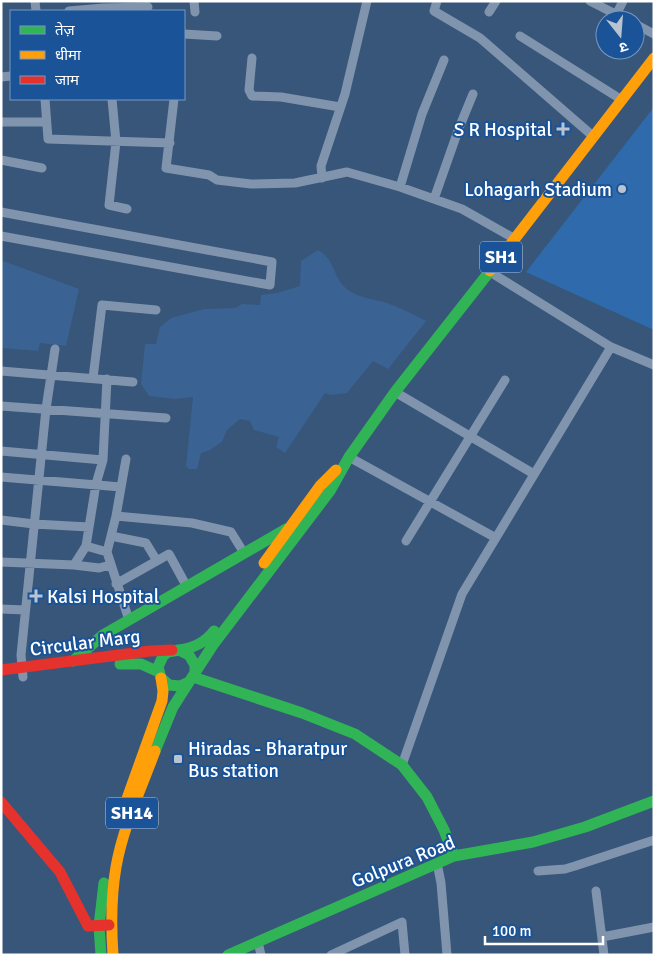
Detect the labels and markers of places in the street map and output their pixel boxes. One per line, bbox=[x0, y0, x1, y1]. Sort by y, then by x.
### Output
place label: S R Hospital bbox=[454, 118, 552, 142]
marker: S R Hospital bbox=[556, 122, 570, 136]
place label: Lohagarh Stadium bbox=[464, 178, 612, 202]
marker: Lohagarh Stadium bbox=[616, 183, 628, 195]
place label: Kalsi Hospital bbox=[47, 585, 159, 609]
marker: Kalsi Hospital bbox=[29, 589, 43, 603]
place label: Hiradas - Bharatpur Bus station bbox=[188, 737, 347, 783]
marker: Hiradas - Bharatpur Bus station bbox=[172, 753, 184, 765]

